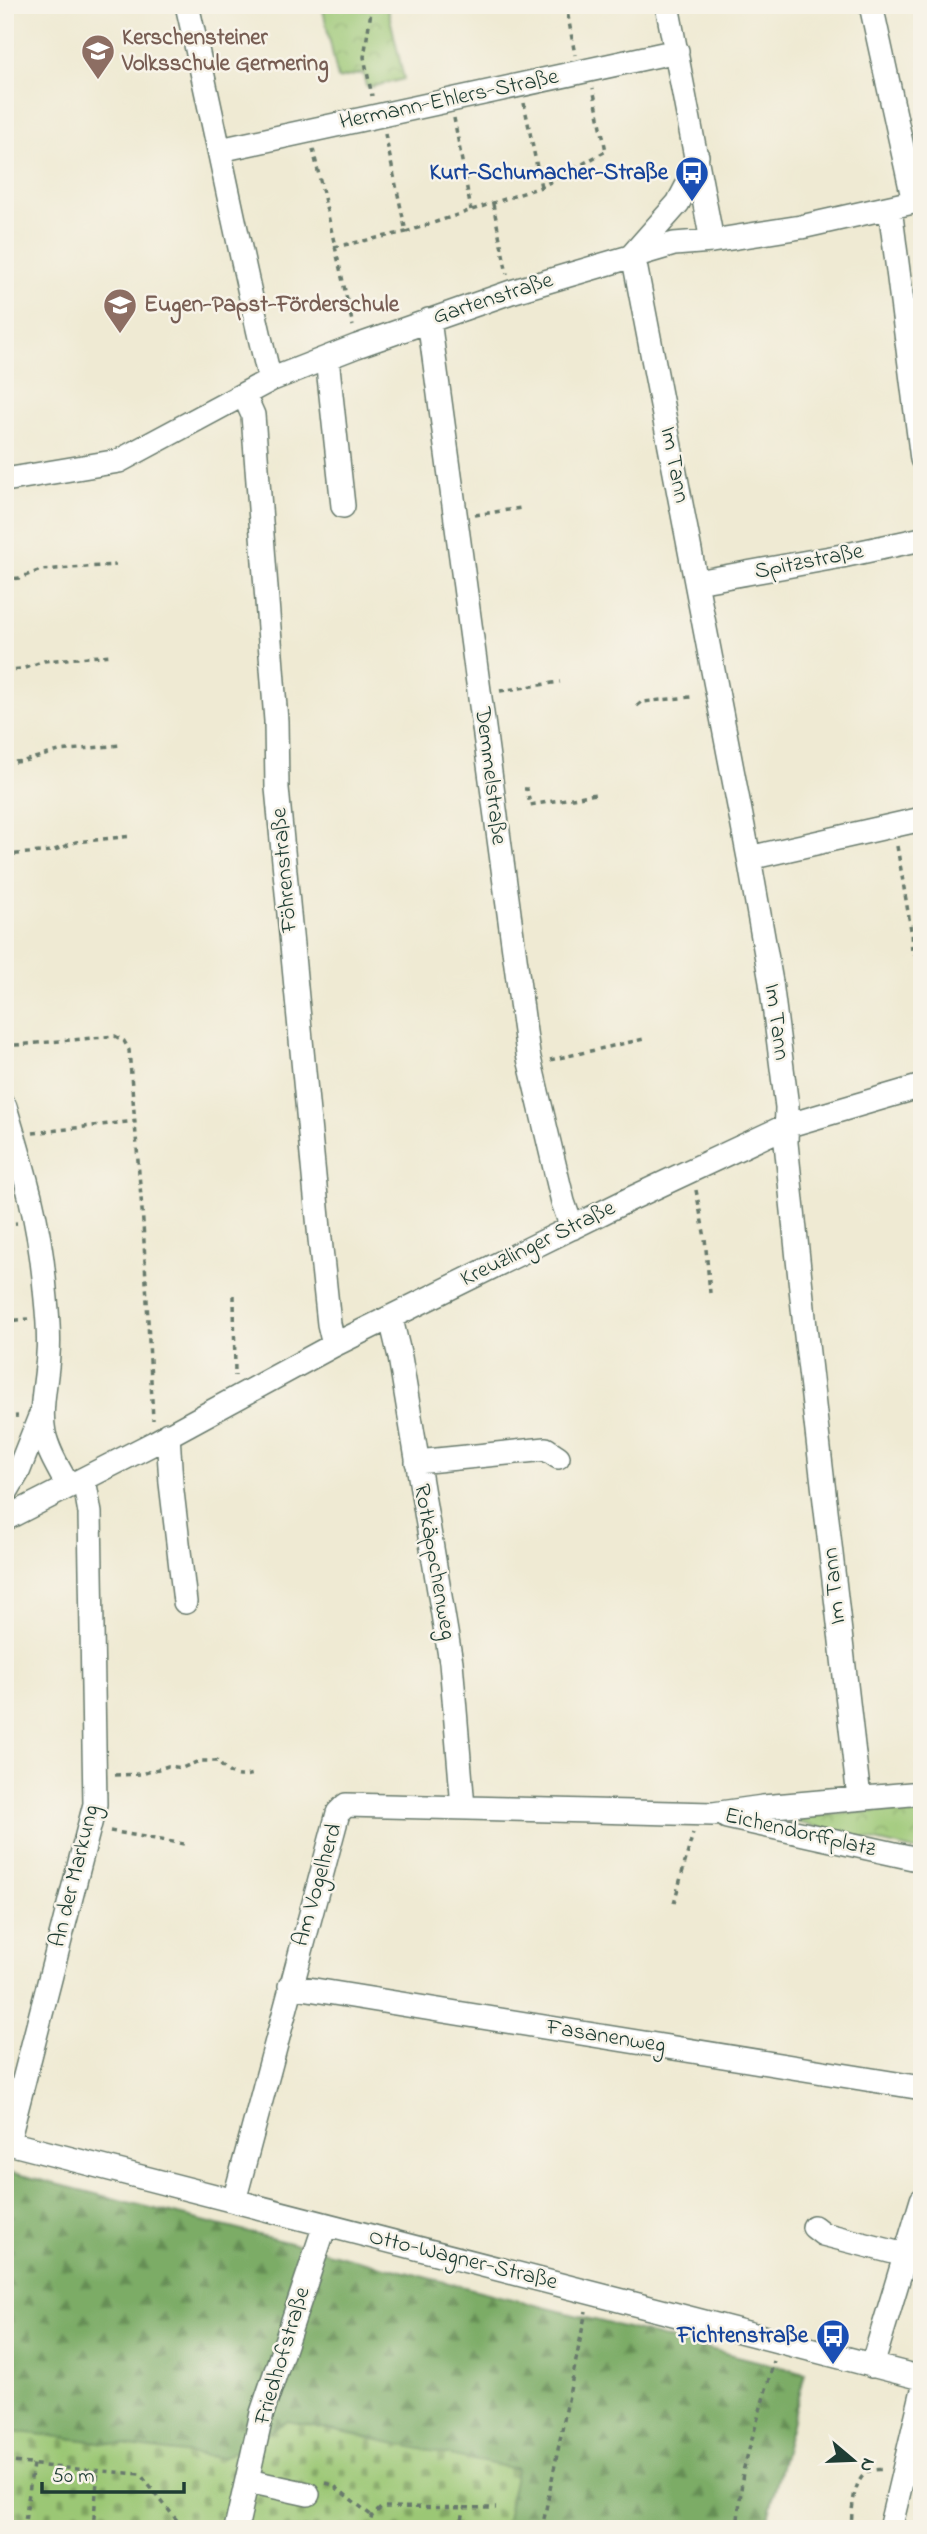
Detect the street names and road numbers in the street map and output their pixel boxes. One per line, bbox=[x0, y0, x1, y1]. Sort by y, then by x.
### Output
street label: Hermann-Ehlers-Straße bbox=[336, 61, 562, 139]
street label: Gartenstraße bbox=[429, 264, 558, 334]
street label: Im Tann bbox=[650, 424, 698, 506]
street label: Spitzstraße bbox=[752, 535, 867, 589]
street label: Demmelstraße bbox=[465, 704, 515, 847]
street label: Föhrenstraße bbox=[263, 806, 307, 935]
street label: Im Tann bbox=[754, 981, 798, 1063]
street label: Kreuzlinger Straße bbox=[455, 1192, 622, 1297]
street label: Rotkäppchenweg bbox=[403, 1481, 464, 1643]
street label: Im Tann bbox=[815, 1546, 855, 1626]
street label: Eichendorffplatz bbox=[721, 1800, 879, 1866]
street label: An der Markung bbox=[41, 1801, 110, 1951]
street label: Am Vogelherd bbox=[285, 1820, 352, 1951]
street label: Fasanenweg bbox=[543, 2011, 668, 2064]
street label: Otto-Wagner-Straße bbox=[365, 2221, 562, 2301]
street label: Friedhofstraße bbox=[246, 2282, 320, 2430]

